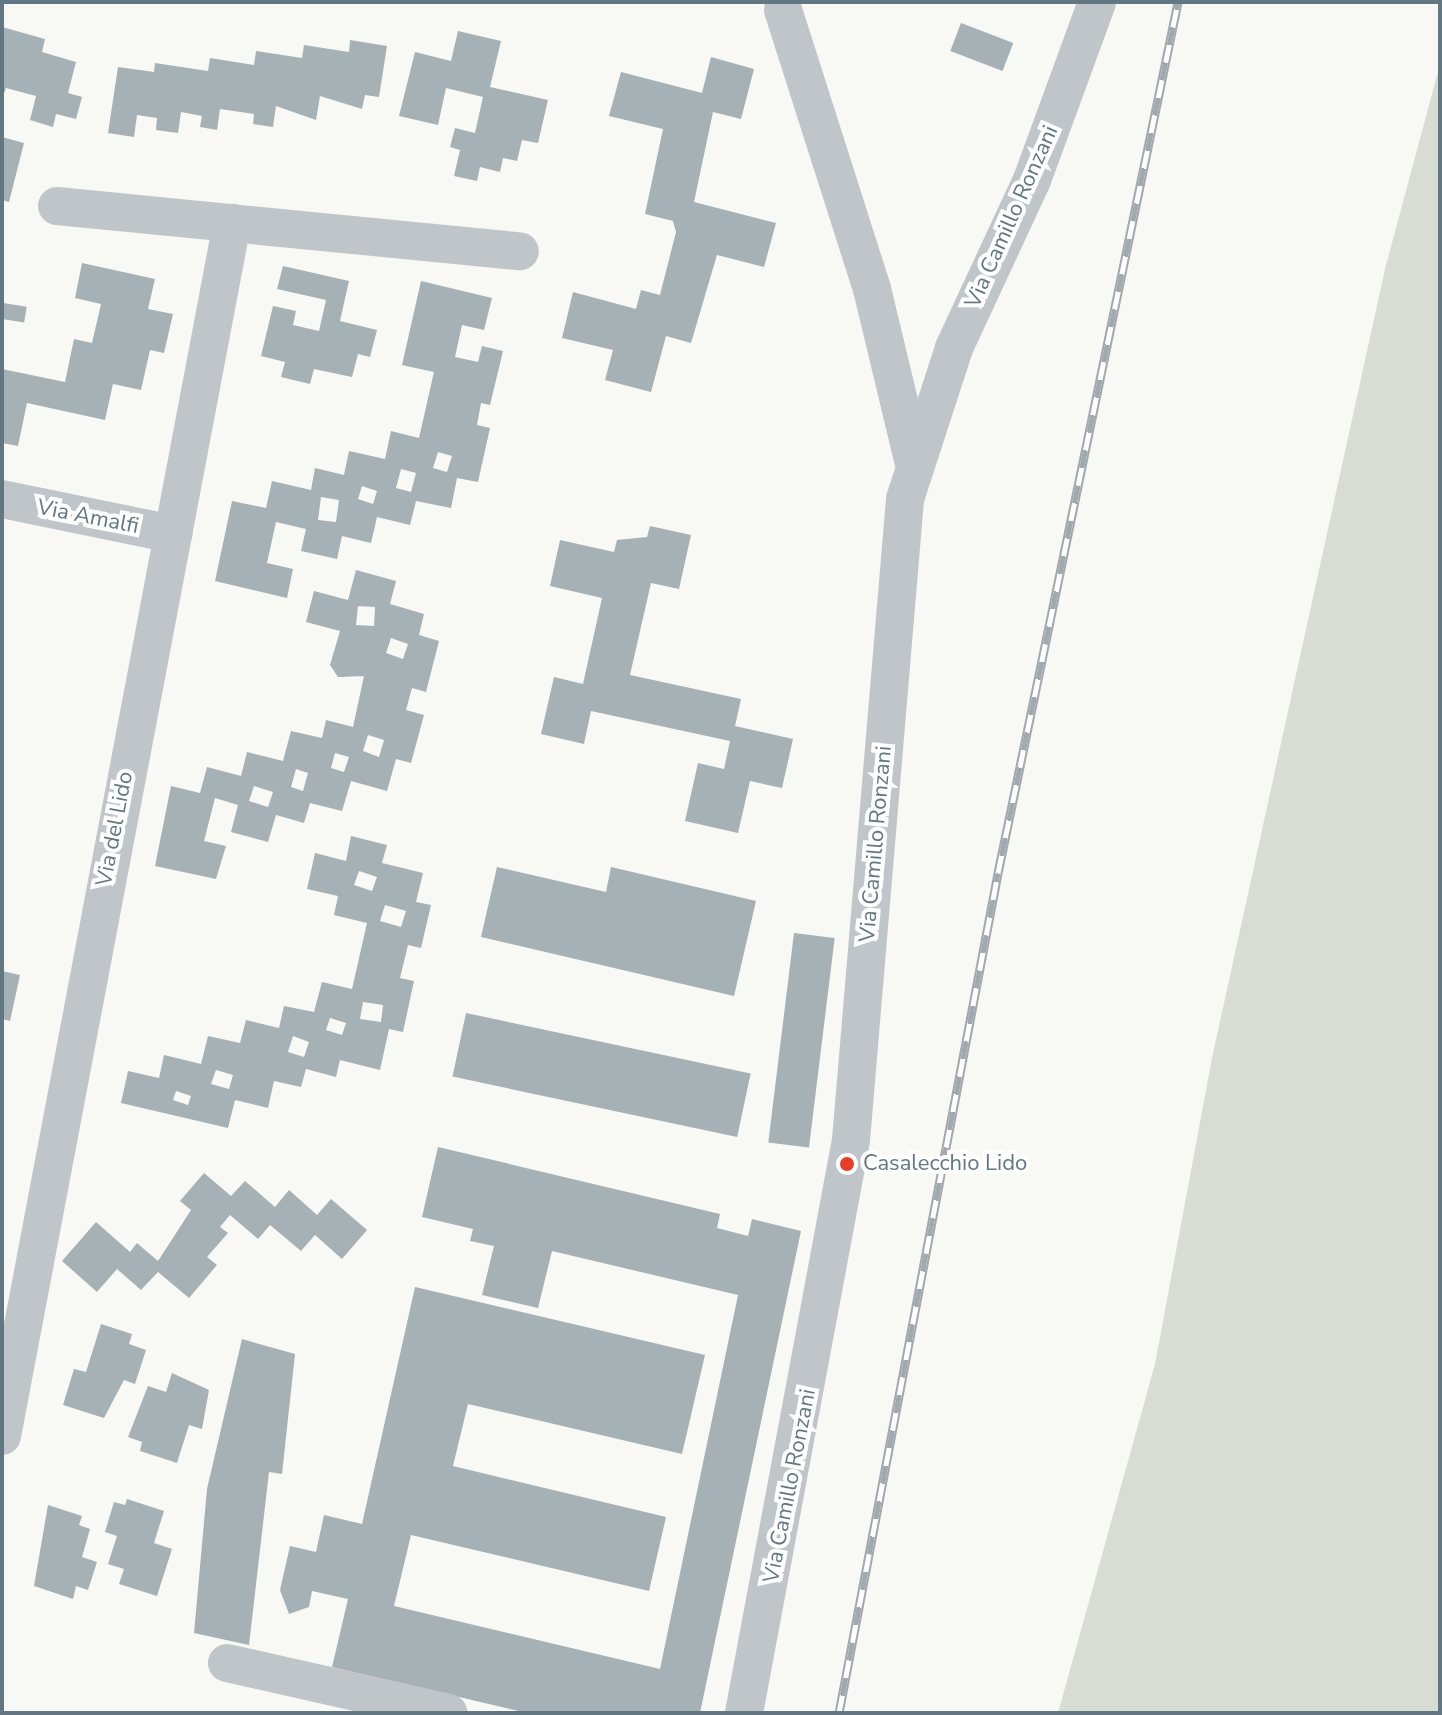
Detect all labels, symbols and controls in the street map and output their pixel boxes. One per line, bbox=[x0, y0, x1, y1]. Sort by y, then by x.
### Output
street label: Via Camillo Ronzani bbox=[960, 122, 1064, 312]
street label: Via Amalfi bbox=[35, 494, 141, 540]
street label: Via Camillo Ronzani bbox=[854, 745, 898, 943]
street label: Via del Lido bbox=[91, 769, 139, 889]
place label: Casalecchio Lido bbox=[863, 1151, 1027, 1177]
marker: Casalecchio Lido bbox=[838, 1155, 856, 1173]
street label: Via Camillo Ronzani bbox=[758, 1387, 822, 1585]

